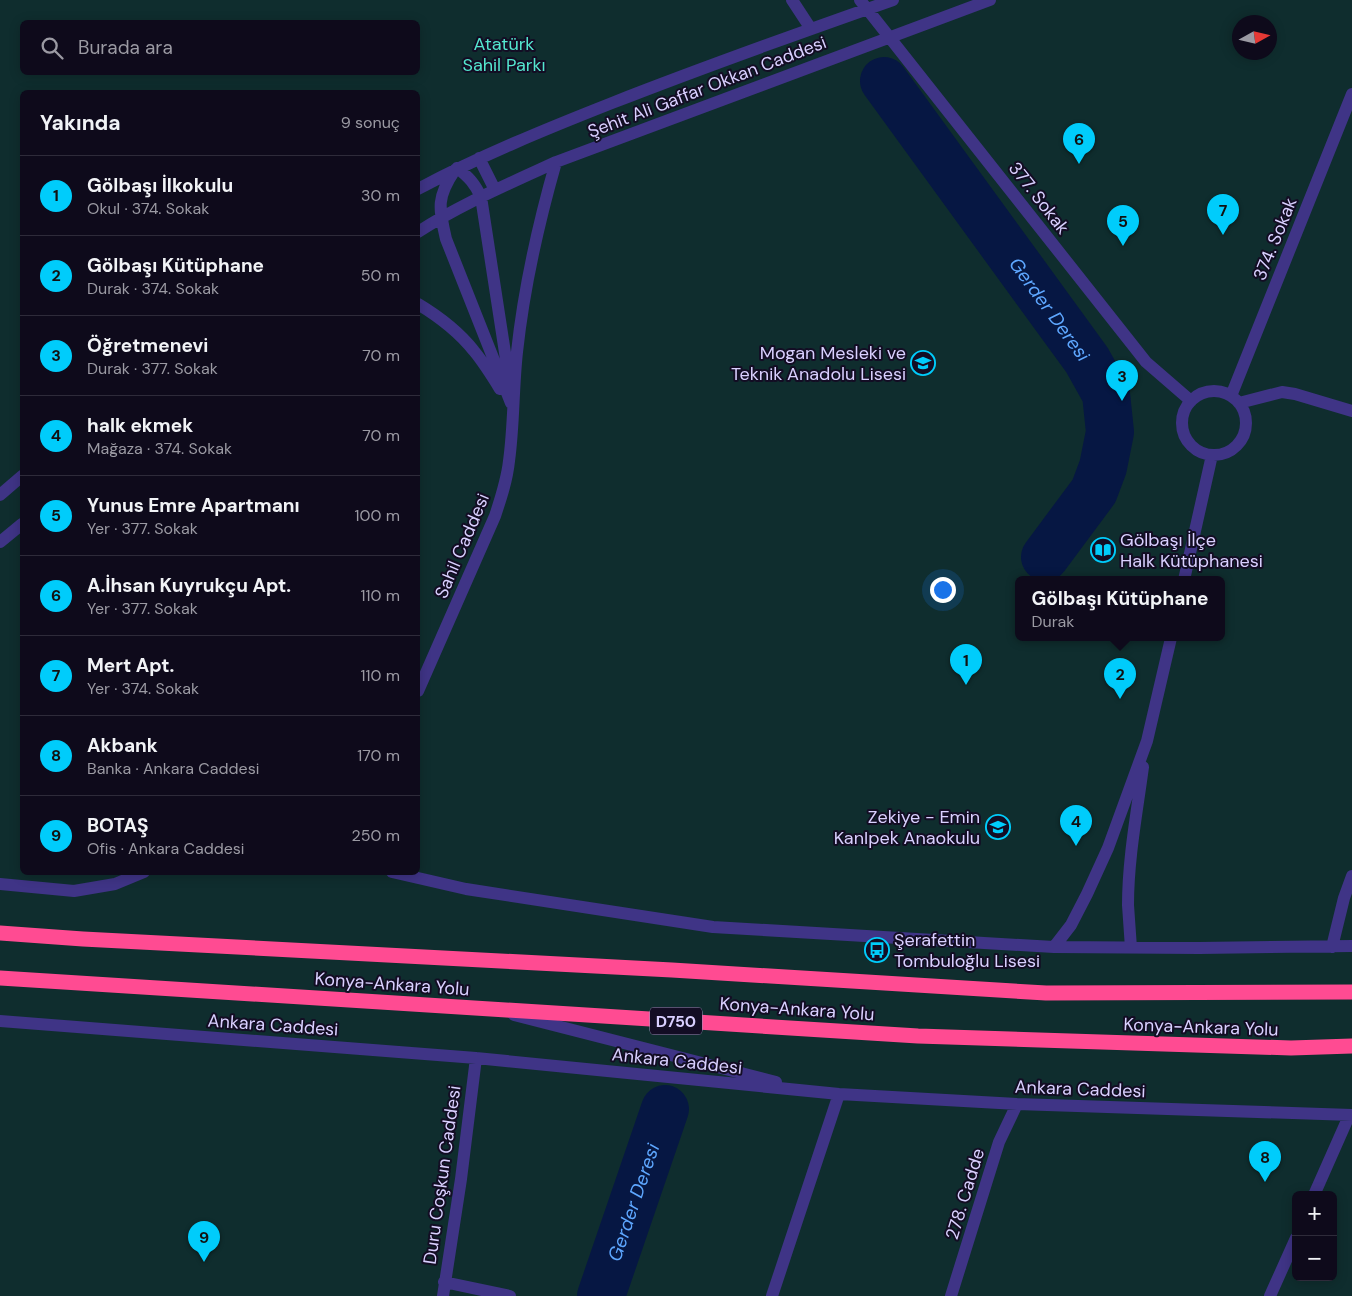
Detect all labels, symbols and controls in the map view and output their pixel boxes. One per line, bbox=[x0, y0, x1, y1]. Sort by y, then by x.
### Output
north arrow bbox=[1232, 15, 1277, 60]
search box bbox=[20, 20, 420, 75]
street label: Şehit Ali Gaffar Okkan Caddesi bbox=[584, 30, 830, 144]
park label: Atatürk Sahil Parkı bbox=[463, 32, 545, 77]
icon: search bbox=[38, 34, 66, 62]
text: Burada ara bbox=[78, 35, 173, 60]
text: Yakında bbox=[40, 109, 121, 137]
text: 9 sonuç bbox=[341, 112, 400, 133]
pin: 6 bbox=[1063, 123, 1095, 164]
street label: 377. Sokak bbox=[1003, 157, 1075, 239]
text: Gölbaşı İlkokulu bbox=[87, 173, 233, 198]
text: 1 bbox=[53, 185, 59, 206]
text: 30 m bbox=[361, 185, 400, 206]
pin: 7 bbox=[1207, 194, 1239, 235]
street label: 374. Sokak bbox=[1248, 194, 1302, 284]
text: Okul · 374. Sokak bbox=[87, 198, 209, 219]
pin: 5 bbox=[1107, 205, 1139, 246]
water label: Gerder Deresi bbox=[1003, 252, 1096, 367]
text: Gölbaşı Kütüphane bbox=[87, 253, 264, 278]
text: 2 bbox=[51, 265, 61, 286]
text: 50 m bbox=[361, 265, 400, 286]
text: Durak · 374. Sokak bbox=[87, 278, 219, 299]
text: Öğretmenevi bbox=[87, 333, 208, 358]
place label: Mogan Mesleki ve Teknik Anadolu Lisesi bbox=[731, 341, 906, 386]
text: 3 bbox=[51, 345, 61, 366]
text: 70 m bbox=[362, 345, 400, 366]
school or university icon: Mogan Mesleki ve Teknik Anadolu Lisesi bbox=[910, 350, 936, 376]
text: Durak · 377. Sokak bbox=[87, 358, 218, 379]
pin: 3 bbox=[1106, 360, 1138, 401]
text: halk ekmek bbox=[87, 413, 193, 438]
text: 4 bbox=[51, 425, 61, 446]
text: 70 m bbox=[362, 425, 400, 446]
text: Mağaza · 374. Sokak bbox=[87, 438, 232, 459]
street label: Sahil Caddesi bbox=[429, 490, 495, 602]
text: Yunus Emre Apartmanı bbox=[87, 493, 300, 518]
text: 5 bbox=[51, 505, 61, 526]
text: 100 m bbox=[355, 505, 400, 526]
text: Yer · 377. Sokak bbox=[87, 518, 198, 539]
place label: Gölbaşı İlçe Halk Kütüphanesi bbox=[1120, 528, 1263, 573]
library icon: Gölbaşı İlçe Halk Kütüphanesi bbox=[1090, 537, 1116, 563]
text: A.İhsan Kuyrukçu Apt. bbox=[87, 573, 291, 598]
popup bbox=[1015, 576, 1225, 641]
your location bbox=[930, 577, 956, 603]
text: 6 bbox=[51, 585, 61, 606]
text: 110 m bbox=[361, 585, 400, 606]
text: Gölbaşı Kütüphane bbox=[1031, 586, 1209, 611]
text: Yer · 377. Sokak bbox=[87, 598, 198, 619]
text: Durak bbox=[1031, 611, 1074, 632]
pin: 1 bbox=[950, 644, 982, 685]
text: Mert Apt. bbox=[87, 653, 174, 678]
pin: 2 bbox=[1104, 658, 1136, 699]
text: 7 bbox=[52, 665, 60, 686]
text: 110 m bbox=[361, 665, 400, 686]
text: Yer · 374. Sokak bbox=[87, 678, 199, 699]
text: Akbank bbox=[87, 733, 158, 758]
text: 8 bbox=[51, 745, 61, 766]
text: 170 m bbox=[357, 745, 400, 766]
text: Banka · Ankara Caddesi bbox=[87, 758, 259, 779]
place label: Zekiye - Emin KanIpek Anaokulu bbox=[834, 805, 980, 850]
pin: 4 bbox=[1060, 805, 1092, 846]
text: BOTAŞ bbox=[87, 813, 148, 838]
school or university icon: Zekiye - Emin KanIpek Anaokulu bbox=[985, 814, 1011, 840]
text: 9 bbox=[51, 825, 61, 846]
text: 250 m bbox=[352, 825, 400, 846]
text: Ofis · Ankara Caddesi bbox=[87, 838, 244, 859]
place label: Şerafettin Tombuloğlu Lisesi bbox=[894, 928, 1040, 973]
bus stop icon: Şerafettin Tombuloğlu Lisesi bbox=[864, 937, 890, 963]
street label: Konya-Ankara Yolu bbox=[314, 967, 470, 1001]
street label: Konya-Ankara Yolu bbox=[719, 992, 875, 1026]
street label: Ankara Caddesi bbox=[207, 1008, 339, 1042]
road number: D750 bbox=[650, 1008, 702, 1034]
street label: Konya-Ankara Yolu bbox=[1123, 1012, 1279, 1042]
street label: Ankara Caddesi bbox=[611, 1042, 743, 1080]
street label: Ankara Caddesi bbox=[1014, 1075, 1146, 1103]
street label: Duru Coşkun Caddesi bbox=[418, 1084, 466, 1266]
water label: Gerder Deresi bbox=[602, 1140, 665, 1265]
pin: 8 bbox=[1249, 1141, 1281, 1182]
street label: 278. Cadde bbox=[940, 1145, 990, 1243]
map controls bbox=[1292, 1191, 1337, 1281]
button: + bbox=[1292, 1191, 1337, 1236]
pin: 9 bbox=[188, 1221, 220, 1262]
button: − bbox=[1292, 1236, 1337, 1281]

